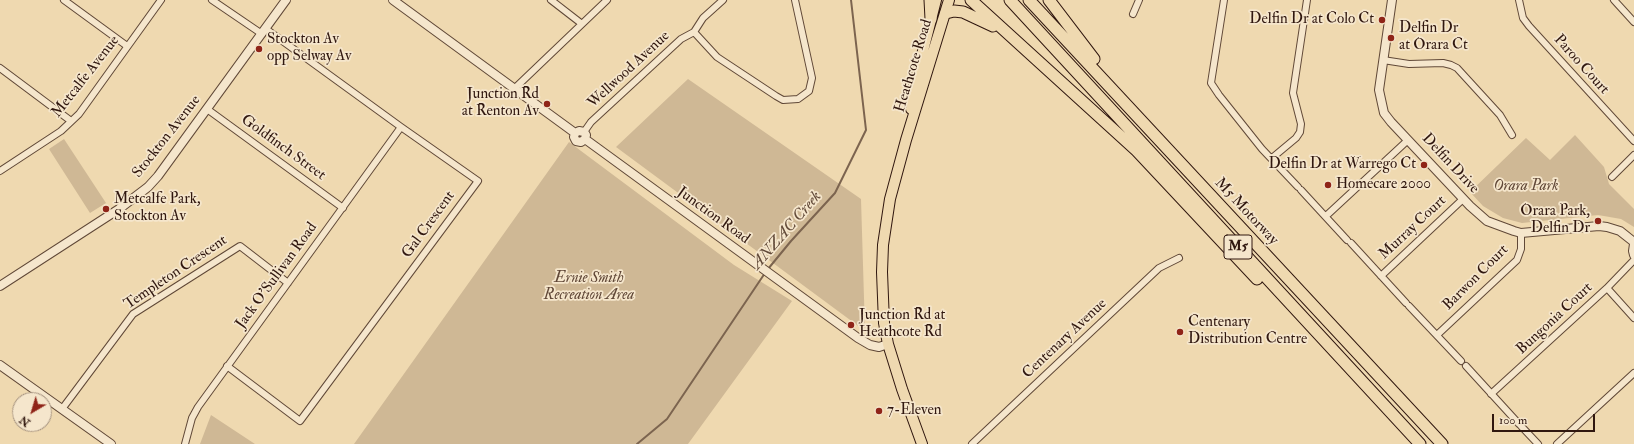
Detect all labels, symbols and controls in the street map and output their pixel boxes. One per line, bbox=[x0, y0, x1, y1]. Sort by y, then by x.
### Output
place label: Delfin Dr at Colo Ct bbox=[1249, 11, 1374, 29]
marker: Delfin Dr at Colo Ct bbox=[1377, 15, 1387, 25]
street label: Heathcote Road bbox=[891, 17, 937, 115]
place label: Delfin Dr at Orara Ct bbox=[1399, 20, 1468, 55]
street label: Wellwood Avenue bbox=[584, 28, 674, 112]
place label: Stockton Av opp Selway Av bbox=[267, 31, 351, 66]
street label: Paroo Court bbox=[1550, 31, 1612, 99]
street label: Metcalfe Avenue bbox=[48, 32, 124, 122]
marker: Delfin Dr at Orara Ct bbox=[1386, 33, 1396, 43]
marker: Stockton Av opp Selway Av bbox=[254, 44, 264, 54]
place label: Junction Rd at Renton Av bbox=[462, 86, 539, 121]
street label: Stockton Avenue bbox=[129, 92, 205, 182]
marker: Junction Rd at Renton Av bbox=[542, 99, 552, 109]
street label: Goldfinch Street bbox=[237, 111, 329, 185]
street label: Delfin Drive bbox=[1418, 130, 1482, 198]
place label: Delfin Dr at Warrego Ct bbox=[1268, 156, 1416, 174]
marker: Delfin Dr at Warrego Ct bbox=[1419, 160, 1429, 170]
street label: M5 Motorway bbox=[1210, 175, 1282, 249]
place label: Homecare 2000 bbox=[1336, 176, 1431, 194]
park label: Orara Park bbox=[1493, 178, 1559, 196]
marker: Homecare 2000 bbox=[1323, 180, 1333, 190]
street label: Junction Road bbox=[673, 184, 753, 248]
street label: Gal Crescent bbox=[399, 188, 459, 262]
water label: ANZAC Creek bbox=[748, 188, 826, 274]
place label: Metcalfe Park, Stockton Av bbox=[114, 191, 200, 226]
street label: Murray Court bbox=[1376, 192, 1450, 264]
place label: Orara Park, Delfin Dr bbox=[1520, 203, 1590, 238]
marker: Metcalfe Park, Stockton Av bbox=[101, 204, 111, 214]
marker: Orara Park, Delfin Dr bbox=[1593, 216, 1603, 226]
street label: Jack O'Sullivan Road bbox=[232, 219, 322, 333]
street label: Templeton Crescent bbox=[121, 232, 231, 314]
road number: M5 bbox=[1224, 235, 1252, 259]
street label: Barwon Court bbox=[1439, 241, 1513, 315]
park label: Ernie Smith Recreation Area bbox=[544, 270, 634, 305]
street label: Bungonia Court bbox=[1513, 279, 1597, 359]
street label: Centenary Avenue bbox=[1019, 295, 1111, 383]
place label: Junction Rd at Heathcote Rd bbox=[859, 307, 945, 342]
place label: Centenary Distribution Centre bbox=[1188, 314, 1307, 349]
marker: Junction Rd at Heathcote Rd bbox=[846, 320, 856, 330]
marker: Centenary Distribution Centre bbox=[1175, 327, 1185, 337]
north arrow bbox=[12, 392, 52, 432]
place label: 7-Eleven bbox=[887, 402, 941, 420]
marker: 7-Eleven bbox=[874, 406, 884, 416]
scale bar bbox=[1494, 406, 1597, 432]
text: N bbox=[17, 413, 33, 429]
text: 100 m bbox=[1499, 413, 1527, 428]

